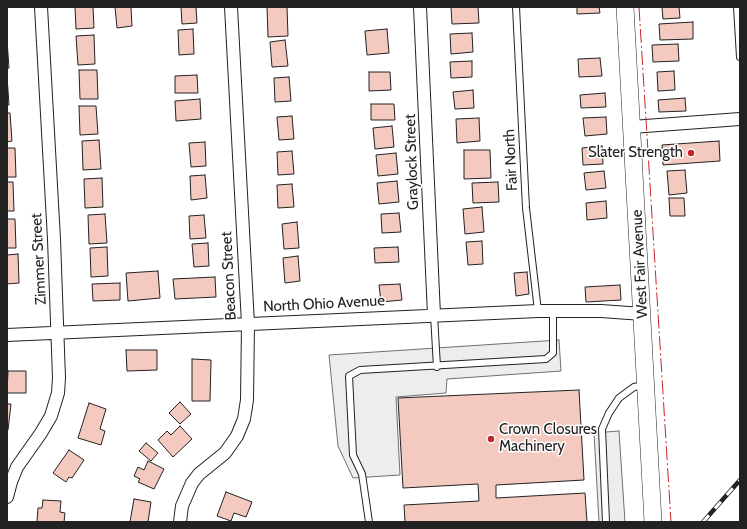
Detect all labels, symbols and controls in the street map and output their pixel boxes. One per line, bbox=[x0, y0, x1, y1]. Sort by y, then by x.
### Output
street label: Graylock Street bbox=[401, 114, 423, 210]
street label: Fair North bbox=[500, 129, 522, 191]
place label: Slater Strength bbox=[588, 144, 683, 162]
marker: Slater Strength bbox=[686, 148, 696, 158]
street label: West Fair Avenue bbox=[628, 209, 652, 319]
street label: Zimmer Street bbox=[28, 213, 50, 305]
street label: Beacon Street bbox=[218, 231, 240, 321]
street label: North Ohio Avenue bbox=[263, 292, 385, 316]
place label: Crown Closures Machinery bbox=[499, 421, 597, 456]
marker: Crown Closures Machinery bbox=[486, 434, 496, 444]

